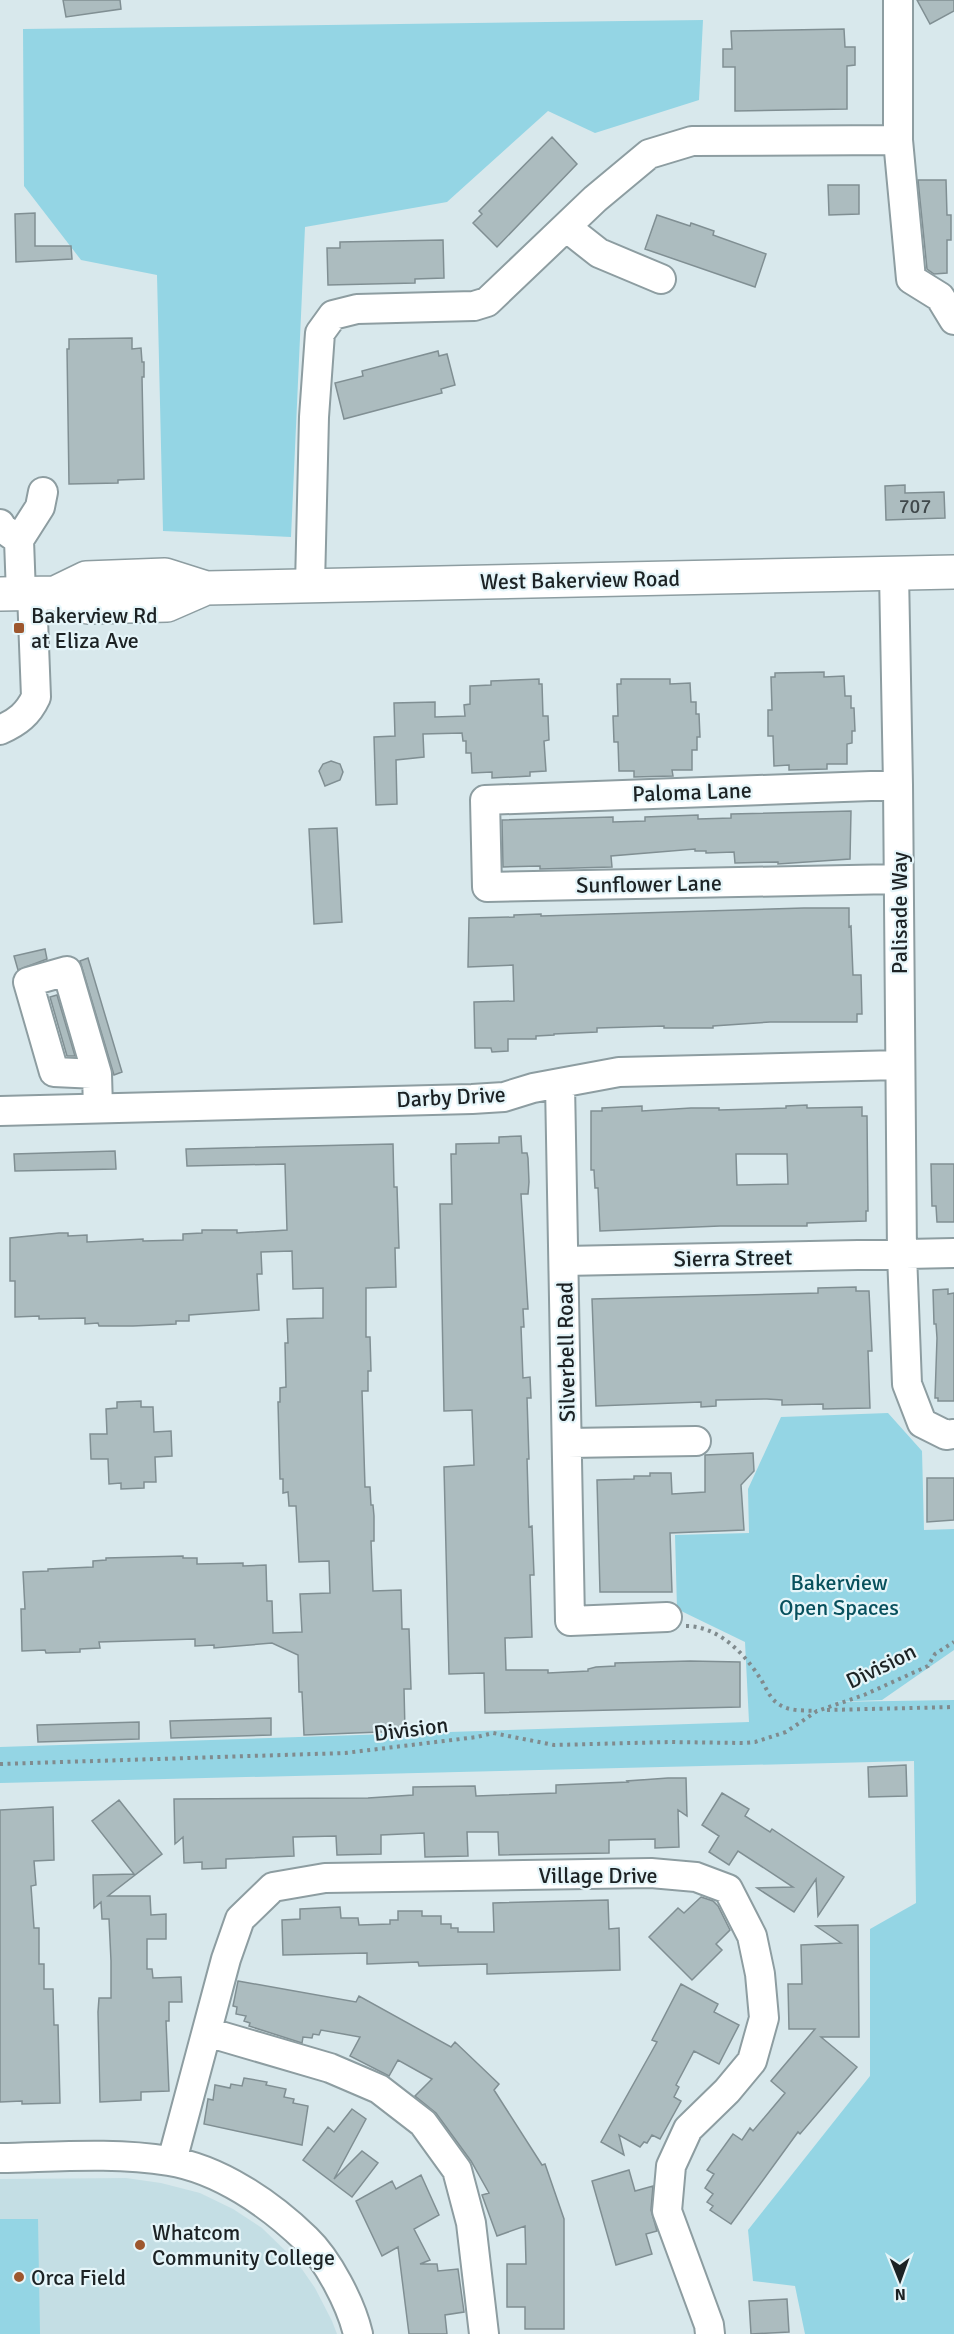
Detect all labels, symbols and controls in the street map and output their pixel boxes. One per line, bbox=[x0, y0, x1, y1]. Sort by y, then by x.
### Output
house number: 707 bbox=[899, 494, 931, 519]
street label: West Bakerview Road bbox=[480, 565, 680, 595]
place label: Bakerview Rd at Eliza Ave bbox=[31, 602, 158, 654]
marker: Bakerview Rd at Eliza Ave bbox=[12, 621, 26, 635]
street label: Paloma Lane bbox=[632, 776, 752, 808]
street label: Palisade Way bbox=[886, 851, 913, 974]
street label: Sunflower Lane bbox=[576, 869, 722, 899]
street label: Darby Drive bbox=[396, 1081, 506, 1113]
street label: Sierra Street bbox=[673, 1243, 793, 1273]
street label: Silverbell Road bbox=[551, 1282, 581, 1422]
park label: Bakerview Open Spaces bbox=[779, 1569, 899, 1621]
street label: Division bbox=[841, 1637, 921, 1695]
street label: Division bbox=[372, 1711, 450, 1747]
street label: Village Drive bbox=[538, 1862, 658, 1889]
place label: Whatcom Community College bbox=[152, 2219, 335, 2271]
marker: Whatcom Community College bbox=[133, 2238, 147, 2252]
north arrow bbox=[870, 2250, 930, 2310]
place label: Orca Field bbox=[31, 2264, 126, 2291]
marker: Orca Field bbox=[12, 2270, 26, 2284]
text: N bbox=[895, 2284, 906, 2304]

